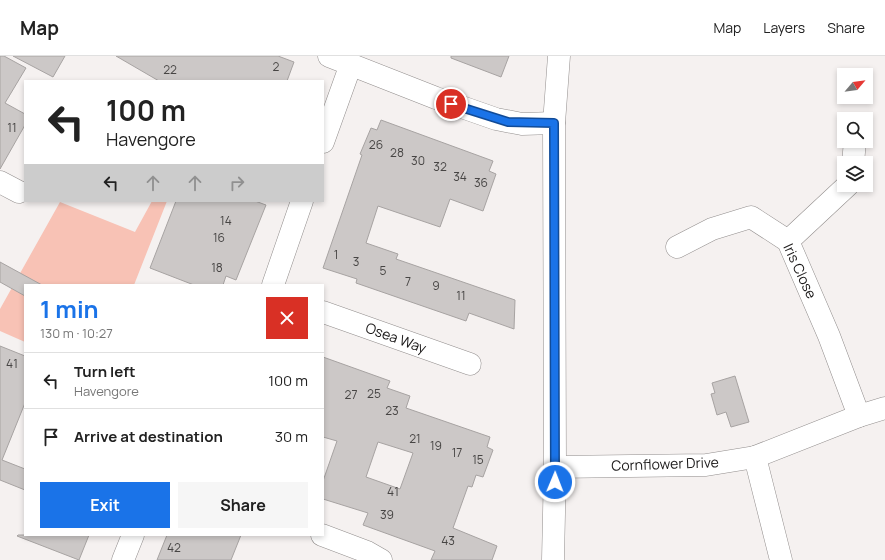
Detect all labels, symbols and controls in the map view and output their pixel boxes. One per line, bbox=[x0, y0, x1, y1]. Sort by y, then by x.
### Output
text: Map bbox=[20, 15, 59, 41]
text: Map bbox=[713, 18, 741, 37]
text: Layers bbox=[763, 18, 805, 37]
text: Share bbox=[827, 18, 865, 37]
house number: 2 bbox=[273, 58, 280, 75]
house number: 22 bbox=[163, 61, 177, 78]
north arrow bbox=[837, 68, 873, 104]
map controls bbox=[837, 68, 873, 192]
pin bbox=[434, 87, 468, 121]
text: 100 m bbox=[106, 91, 186, 129]
icon: arrive bbox=[440, 93, 462, 115]
icon: left bbox=[40, 96, 92, 148]
button: search bbox=[837, 112, 873, 148]
house number: 11 bbox=[7, 119, 17, 136]
text: Havengore bbox=[106, 127, 196, 151]
house number: 26 bbox=[369, 136, 383, 153]
house number: 28 bbox=[390, 144, 404, 161]
house number: 30 bbox=[411, 152, 425, 169]
button: layers bbox=[837, 156, 873, 192]
house number: 32 bbox=[433, 158, 447, 175]
house number: 34 bbox=[453, 168, 467, 185]
icon: left bbox=[100, 172, 122, 194]
icon: ahead bbox=[142, 172, 164, 194]
icon: ahead bbox=[184, 172, 206, 194]
icon: right bbox=[226, 172, 248, 194]
house number: 36 bbox=[474, 174, 488, 191]
house number: 14 bbox=[220, 212, 232, 229]
house number: 16 bbox=[213, 229, 225, 246]
street label: Iris Close bbox=[779, 240, 821, 301]
house number: 1 bbox=[334, 246, 338, 263]
house number: 3 bbox=[353, 253, 359, 270]
house number: 18 bbox=[211, 259, 223, 276]
house number: 5 bbox=[380, 262, 387, 279]
house number: 7 bbox=[405, 273, 411, 290]
house number: 9 bbox=[432, 277, 440, 294]
house number: 11 bbox=[456, 287, 466, 304]
text: 1 min bbox=[40, 292, 99, 325]
button: close bbox=[266, 297, 308, 339]
street label: Osea Way bbox=[363, 318, 430, 357]
text: 130 m · 10:27 bbox=[40, 324, 113, 342]
house number: 41 bbox=[6, 355, 18, 372]
text: Turn left bbox=[74, 361, 136, 382]
icon: left bbox=[40, 370, 62, 392]
text: 100 m bbox=[268, 370, 308, 391]
text: Havengore bbox=[74, 382, 139, 400]
house number: 25 bbox=[367, 385, 381, 402]
house number: 27 bbox=[345, 386, 357, 403]
house number: 23 bbox=[385, 402, 399, 419]
icon: arrive bbox=[40, 426, 62, 448]
text: Arrive at destination bbox=[74, 426, 223, 447]
text: 30 m bbox=[275, 426, 308, 447]
house number: 21 bbox=[409, 430, 421, 447]
house number: 19 bbox=[430, 437, 442, 454]
house number: 17 bbox=[452, 444, 462, 461]
house number: 15 bbox=[472, 451, 484, 468]
street label: Cornflower Drive bbox=[611, 452, 719, 475]
position arrow bbox=[534, 461, 576, 503]
button: Exit bbox=[40, 482, 170, 528]
button: Share bbox=[178, 482, 308, 528]
house number: 41 bbox=[387, 483, 399, 500]
house number: 39 bbox=[380, 506, 394, 523]
house number: 43 bbox=[441, 532, 455, 549]
house number: 42 bbox=[167, 539, 181, 556]

